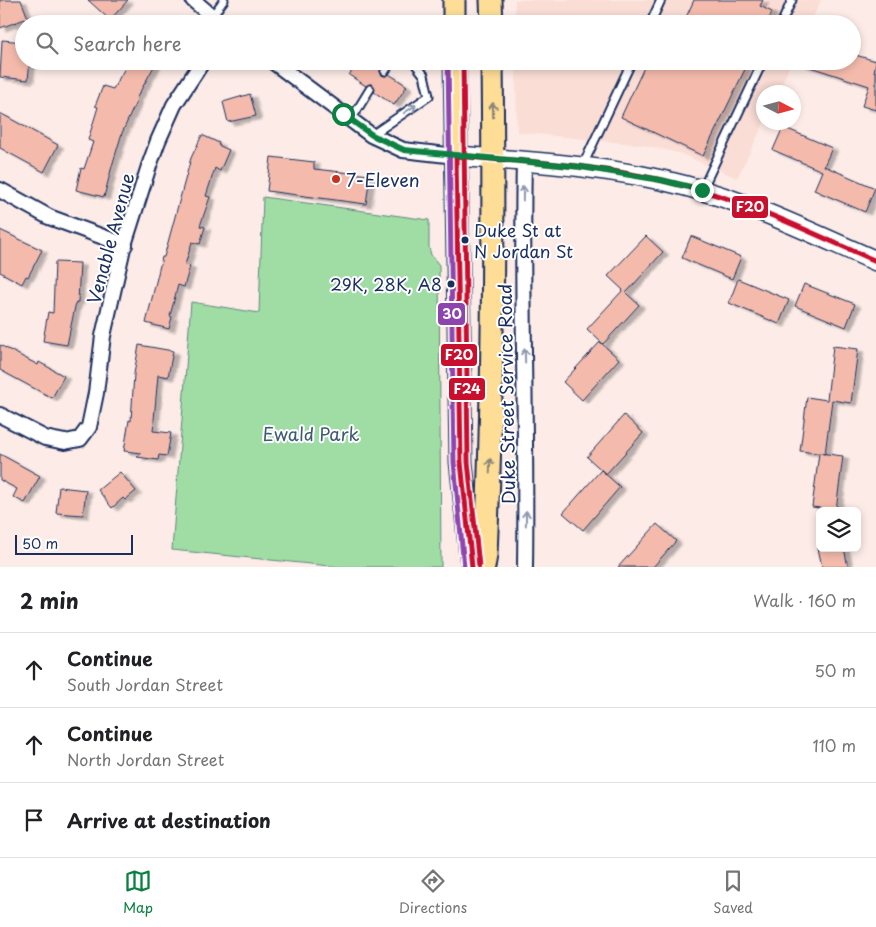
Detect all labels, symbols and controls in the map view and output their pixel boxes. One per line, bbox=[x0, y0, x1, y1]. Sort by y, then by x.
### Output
search box bbox=[15, 15, 861, 70]
icon: search bbox=[33, 29, 61, 57]
text: Search here bbox=[73, 29, 182, 57]
north arrow bbox=[756, 85, 801, 130]
route start bbox=[332, 103, 355, 126]
one-way arrow bbox=[488, 103, 497, 119]
one-way arrow bbox=[402, 104, 416, 114]
place label: 7-Eleven bbox=[346, 166, 420, 193]
street label: Venable Avenue bbox=[80, 170, 140, 306]
marker: 7-Eleven bbox=[330, 173, 342, 185]
route end bbox=[691, 179, 714, 202]
one-way arrow bbox=[518, 186, 528, 202]
line badge: F20 bbox=[731, 195, 769, 219]
text: F20 bbox=[736, 196, 764, 217]
place label: Duke St at N Jordan St bbox=[474, 217, 573, 264]
marker: Duke St at N Jordan St bbox=[460, 235, 470, 245]
place label: 29K, 28K, A8 bbox=[330, 271, 442, 297]
marker: 29K, 28K, A8 bbox=[446, 279, 456, 289]
street label: Duke Street Service Road bbox=[491, 284, 521, 504]
line badge: 30 bbox=[437, 302, 466, 326]
text: 30 bbox=[442, 303, 462, 324]
line badge: F20 bbox=[440, 343, 478, 367]
text: F20 bbox=[445, 344, 473, 365]
one-way arrow bbox=[520, 348, 529, 364]
line badge: F24 bbox=[448, 377, 486, 401]
text: F24 bbox=[453, 378, 481, 399]
park label: Ewald Park bbox=[263, 420, 359, 447]
one-way arrow bbox=[485, 458, 495, 474]
map controls bbox=[816, 507, 861, 552]
button: layers bbox=[816, 507, 861, 552]
one-way arrow bbox=[521, 511, 531, 527]
scale bar bbox=[15, 532, 132, 555]
text: 50 m bbox=[22, 533, 58, 554]
text: 2 min bbox=[20, 584, 79, 616]
text: Walk · 160 m bbox=[753, 588, 856, 612]
text: Continue bbox=[67, 644, 153, 672]
icon: ahead bbox=[20, 656, 48, 684]
text: 50 m bbox=[815, 658, 856, 682]
text: South Jordan Street bbox=[67, 672, 223, 696]
text: Continue bbox=[67, 719, 153, 747]
icon: ahead bbox=[20, 731, 48, 759]
text: 110 m bbox=[813, 733, 856, 757]
text: North Jordan Street bbox=[67, 747, 224, 771]
icon: arrive bbox=[20, 806, 48, 834]
text: Arrive at destination bbox=[67, 806, 271, 834]
tab: Map bbox=[123, 867, 153, 918]
tab: Directions bbox=[399, 867, 467, 918]
tab: Saved bbox=[713, 867, 753, 918]

